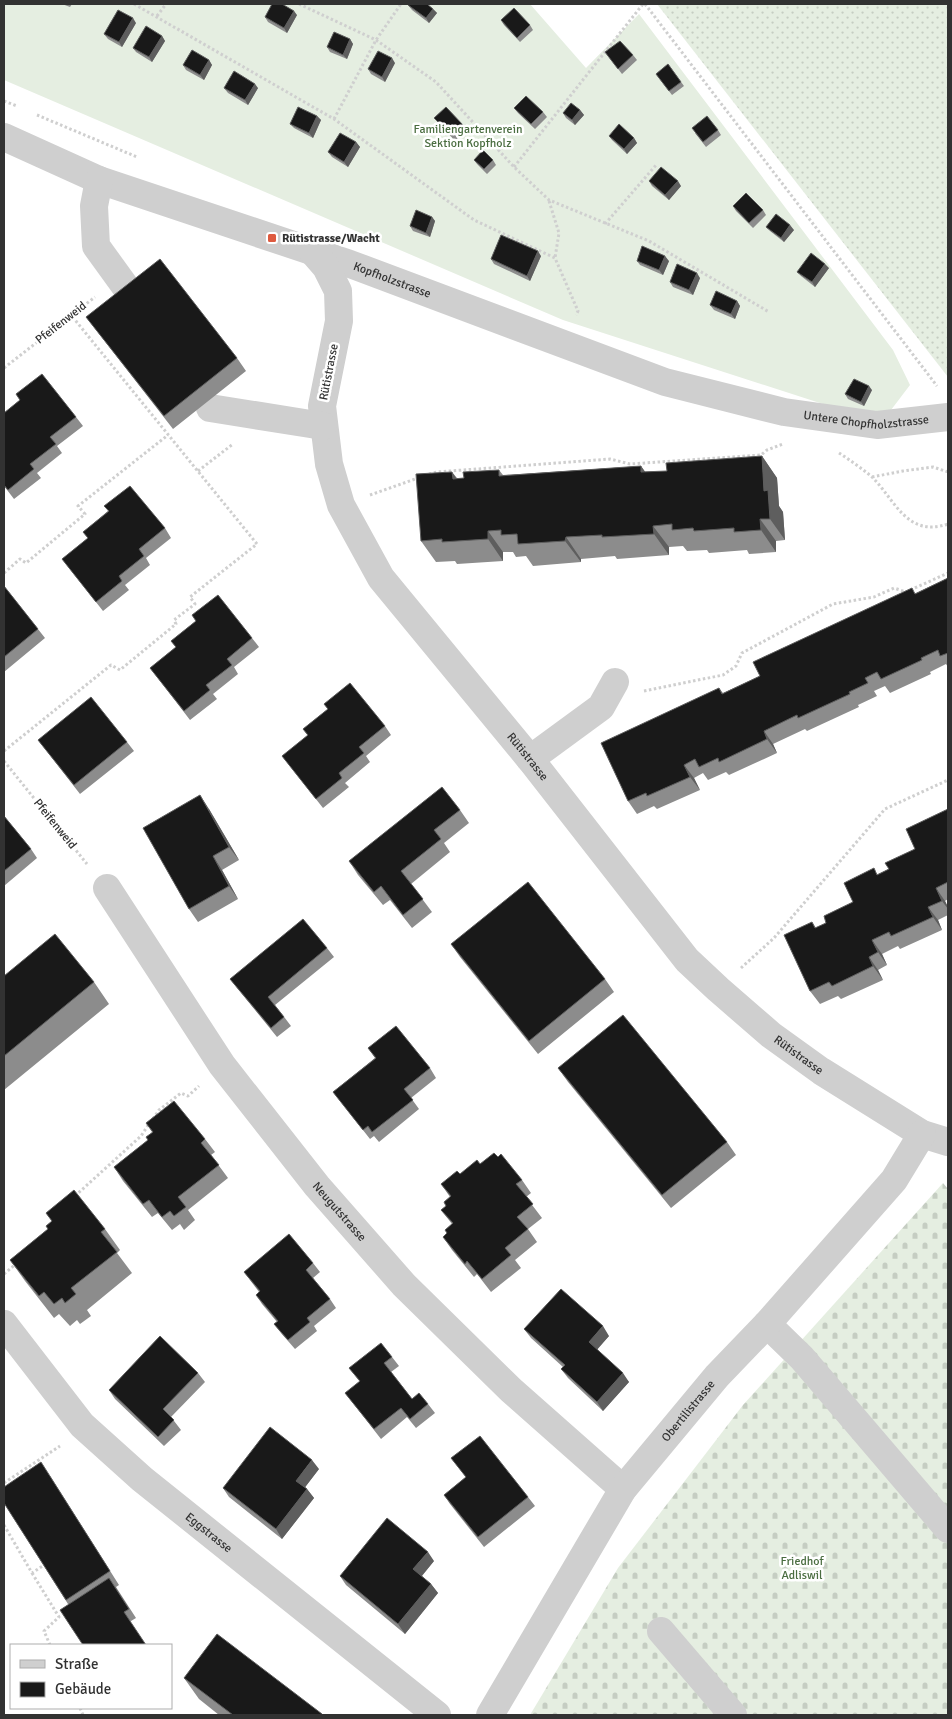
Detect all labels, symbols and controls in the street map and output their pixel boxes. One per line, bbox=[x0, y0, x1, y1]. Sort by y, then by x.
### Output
park label: Familiengartenverein Sektion Kopfholz bbox=[414, 122, 522, 151]
place label: Rütistrasse/Wacht bbox=[282, 231, 380, 246]
marker: Rütistrasse/Wacht bbox=[266, 232, 278, 244]
street label: Kopfholzstrasse bbox=[351, 258, 433, 301]
street label: Pfeifenweid bbox=[33, 298, 89, 348]
street label: Rütistrasse bbox=[316, 342, 342, 402]
street label: Untere Chopfholzstrasse bbox=[803, 407, 930, 432]
street label: Rütistrasse bbox=[504, 730, 552, 784]
street label: Pfeifenweid bbox=[30, 796, 80, 852]
street label: Rütistrasse bbox=[771, 1032, 826, 1078]
street label: Neugutstrasse bbox=[309, 1179, 370, 1244]
street label: Obertilistrasse bbox=[658, 1377, 718, 1445]
street label: Eggstrasse bbox=[182, 1509, 235, 1556]
park label: Friedhof Adliswil bbox=[781, 1554, 824, 1583]
legend bbox=[10, 1644, 172, 1709]
text: Straße bbox=[55, 1655, 99, 1673]
text: Gebäude bbox=[55, 1680, 111, 1698]

